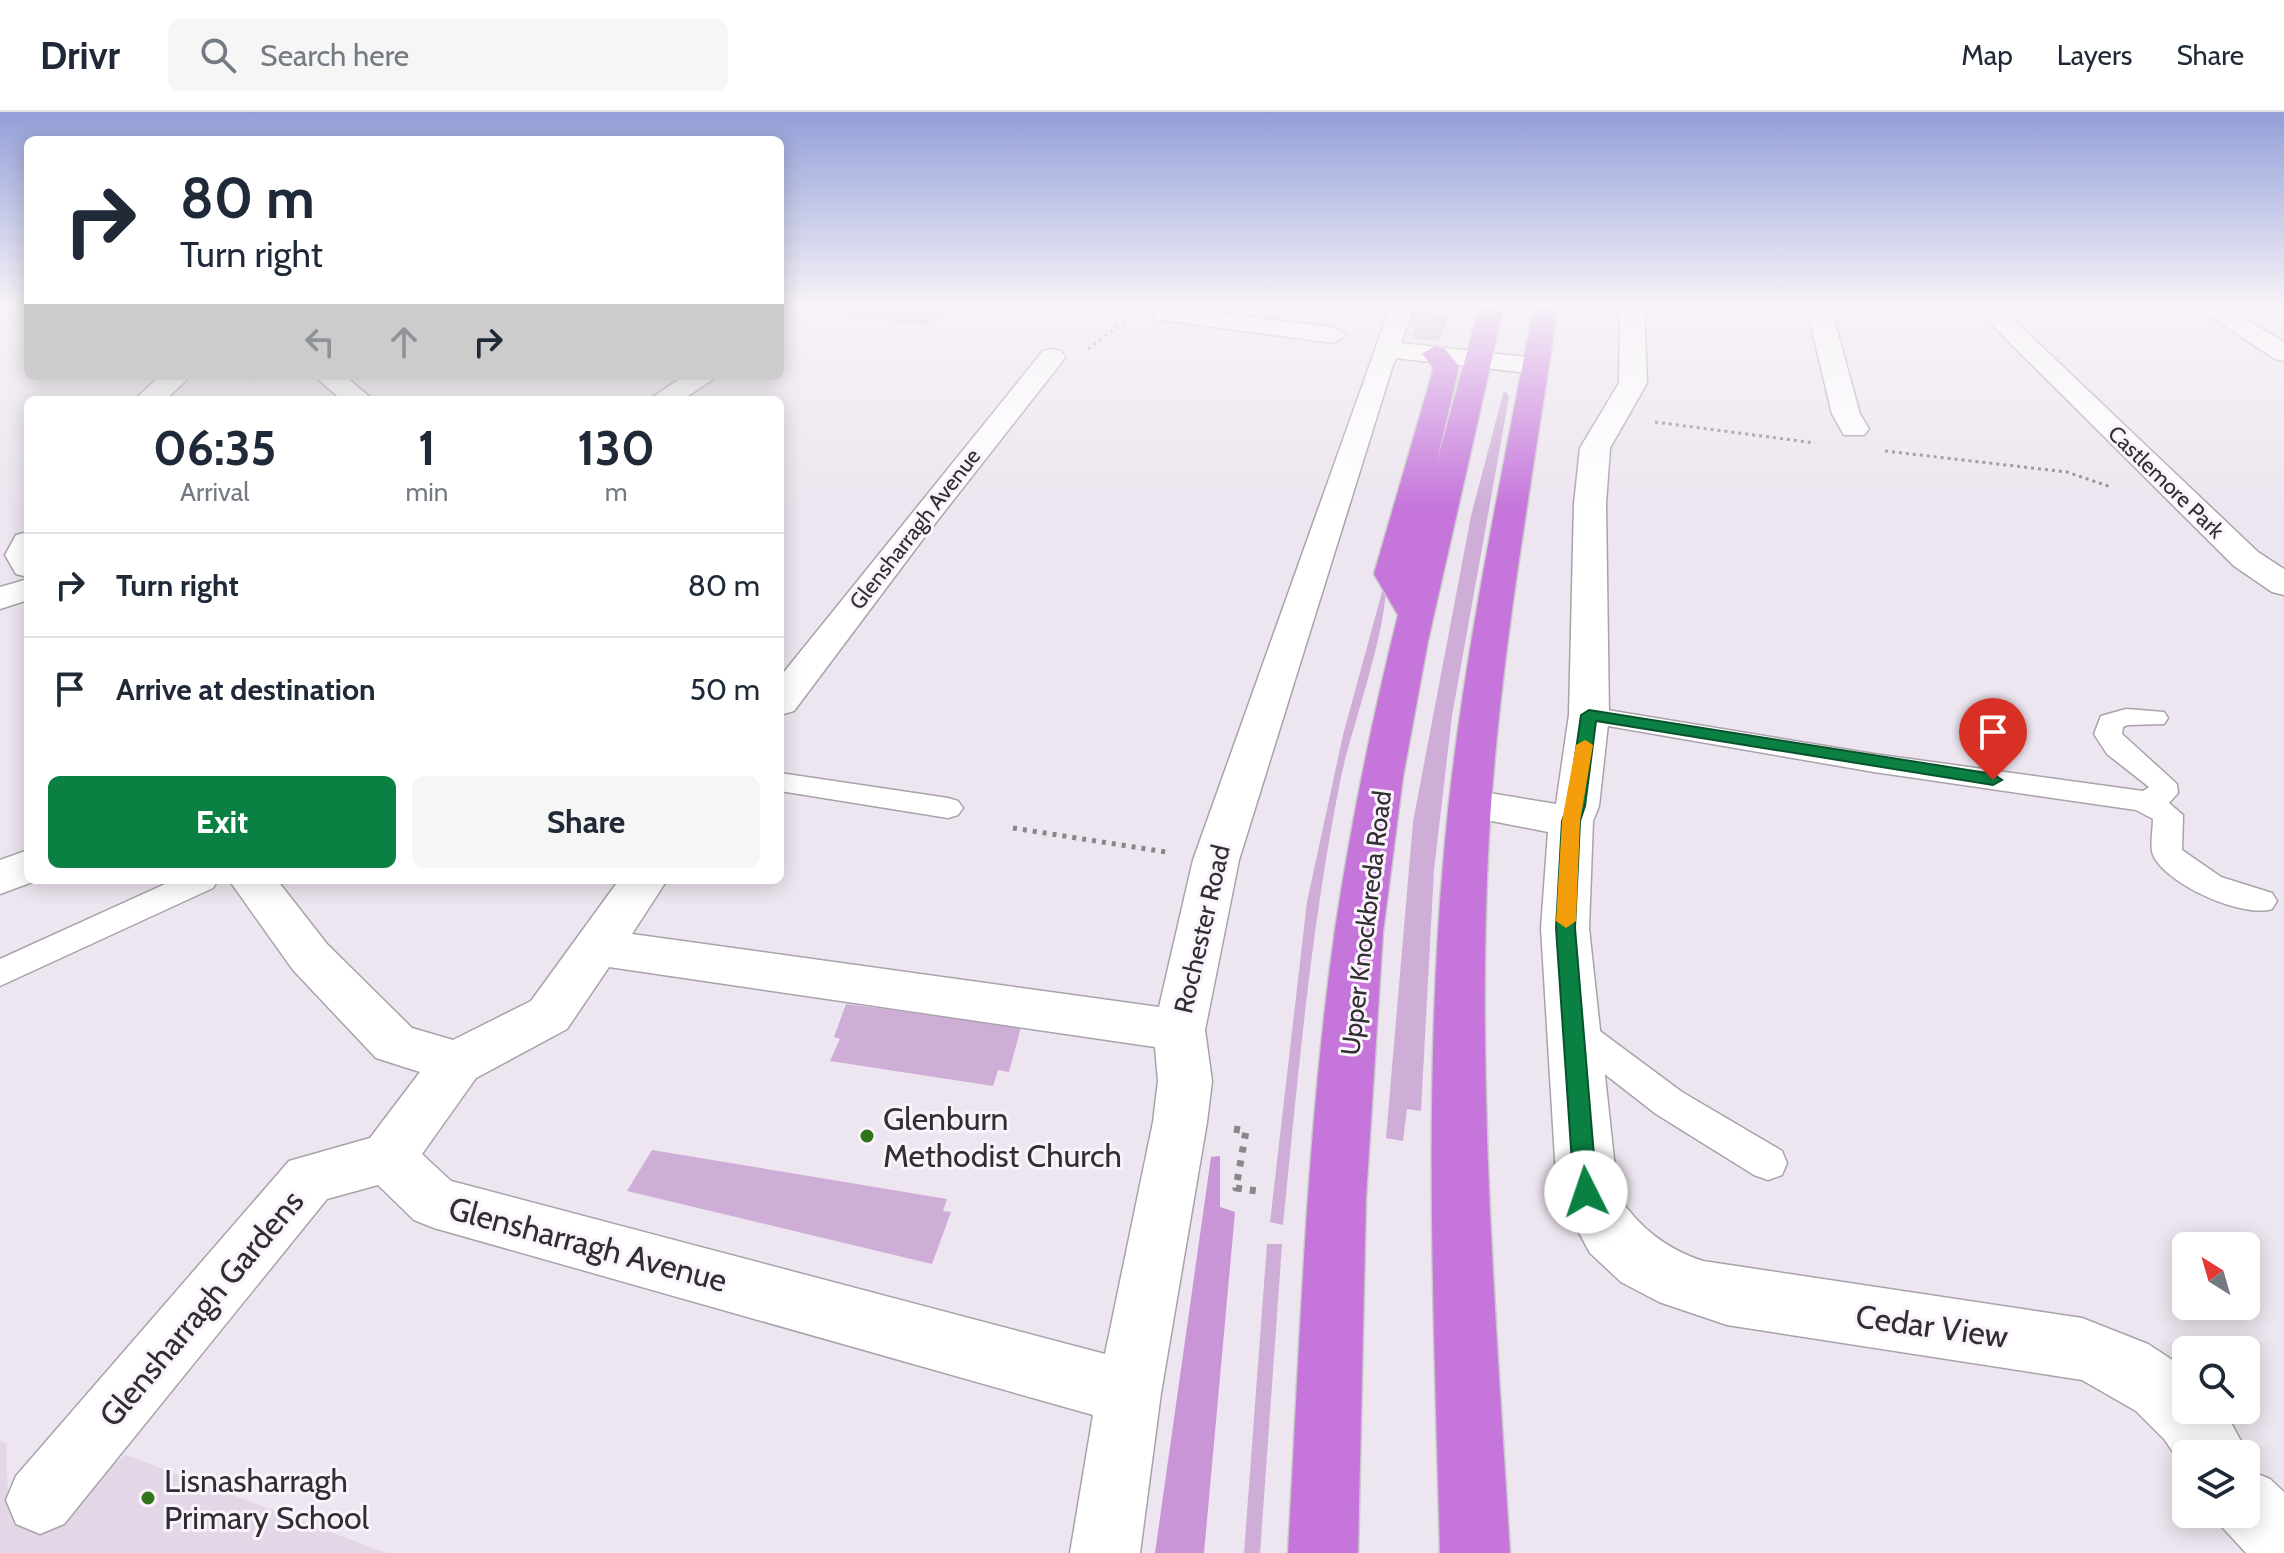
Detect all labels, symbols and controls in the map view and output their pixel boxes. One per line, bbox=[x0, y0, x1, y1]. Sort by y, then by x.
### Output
search box bbox=[168, 19, 728, 91]
text: Drivr bbox=[40, 32, 120, 79]
icon: search bbox=[196, 33, 240, 77]
text: Search here bbox=[260, 37, 409, 74]
text: Map bbox=[1961, 38, 2013, 72]
text: Layers bbox=[2057, 38, 2132, 72]
text: Share bbox=[2176, 38, 2244, 72]
text: 80 m bbox=[180, 164, 315, 232]
icon: right bbox=[48, 168, 152, 272]
text: Turn right bbox=[180, 232, 323, 276]
icon: left bbox=[298, 320, 342, 364]
icon: ahead bbox=[382, 320, 426, 364]
icon: right bbox=[466, 320, 510, 364]
text: 06:35 bbox=[153, 419, 276, 477]
text: 1 bbox=[418, 419, 436, 477]
text: 130 bbox=[577, 419, 655, 477]
street label: Castlemore Park bbox=[2102, 420, 2230, 544]
street label: Glensharragh Avenue bbox=[844, 443, 986, 615]
text: Arrival bbox=[180, 476, 249, 508]
text: min bbox=[405, 476, 448, 508]
text: m bbox=[605, 476, 628, 508]
icon: right bbox=[48, 563, 92, 607]
text: Turn right bbox=[116, 567, 239, 604]
text: 80 m bbox=[688, 567, 760, 604]
icon: arrive bbox=[48, 667, 92, 711]
text: Arrive at destination bbox=[116, 671, 376, 708]
text: 50 m bbox=[690, 671, 760, 708]
pin bbox=[1959, 698, 2027, 780]
icon: arrive bbox=[1971, 710, 2015, 754]
button: Exit bbox=[48, 776, 396, 868]
button: Share bbox=[412, 776, 760, 868]
street label: Upper Knockbreda Road bbox=[1334, 789, 1398, 1057]
street label: Rochester Road bbox=[1167, 842, 1237, 1016]
place label: Glenburn Methodist Church bbox=[883, 1099, 1122, 1175]
marker: Glenburn Methodist Church bbox=[858, 1127, 876, 1145]
position arrow bbox=[1544, 1150, 1628, 1234]
street label: Glensharragh Gardens bbox=[91, 1182, 311, 1434]
street label: Glensharragh Avenue bbox=[445, 1188, 731, 1300]
north arrow bbox=[2172, 1232, 2260, 1320]
map controls bbox=[2172, 1232, 2260, 1528]
street label: Cedar View bbox=[1853, 1296, 2011, 1356]
button: search bbox=[2172, 1336, 2260, 1424]
button: layers bbox=[2172, 1440, 2260, 1528]
place label: Lisnasharragh Primary School bbox=[164, 1461, 370, 1537]
marker: Lisnasharragh Primary School bbox=[139, 1489, 157, 1507]

